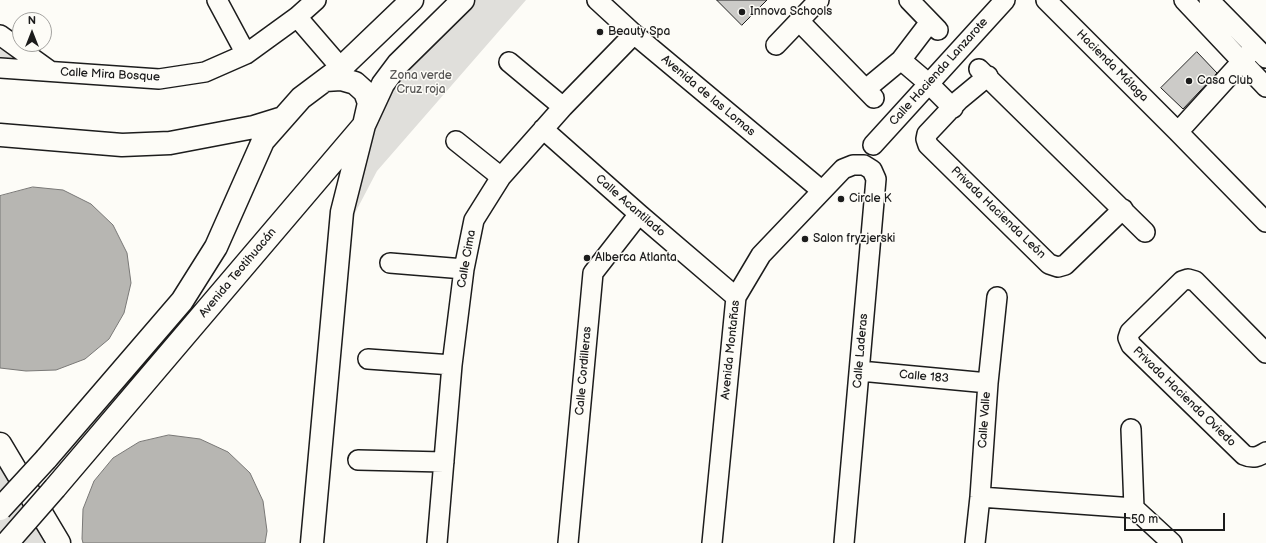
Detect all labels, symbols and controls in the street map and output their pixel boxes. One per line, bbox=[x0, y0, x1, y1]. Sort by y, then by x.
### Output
place label: Innova Schools bbox=[750, 5, 832, 19]
marker: Innova Schools bbox=[737, 7, 747, 17]
north arrow bbox=[12, 12, 52, 52]
text: N bbox=[28, 14, 36, 27]
street label: Calle Hacienda Lanzarote bbox=[887, 15, 991, 129]
place label: Beauty Spa bbox=[608, 25, 670, 39]
marker: Beauty Spa bbox=[595, 27, 605, 37]
street label: Hacienda Málaga bbox=[1073, 27, 1151, 105]
street label: Avenida de las Lomas bbox=[658, 53, 758, 139]
street label: Calle Mira Bosque bbox=[60, 65, 160, 85]
park label: Zona verde Cruz roja bbox=[390, 69, 452, 97]
place label: Casa Club bbox=[1197, 74, 1253, 88]
marker: Casa Club bbox=[1184, 76, 1194, 86]
street label: Privada Hacienda León bbox=[948, 164, 1048, 262]
street label: Calle Acantilado bbox=[592, 172, 668, 240]
place label: Circle K bbox=[849, 192, 892, 206]
marker: Circle K bbox=[836, 194, 846, 204]
street label: Avenida Teotihuacán bbox=[196, 225, 280, 321]
street label: Calle Cima bbox=[455, 229, 479, 289]
place label: Salon fryzjerski bbox=[813, 232, 895, 246]
marker: Salon fryzjerski bbox=[800, 234, 810, 244]
place label: Alberca Atlanta bbox=[595, 251, 677, 265]
marker: Alberca Atlanta bbox=[582, 253, 592, 263]
street label: Avenida Montañas bbox=[719, 300, 743, 400]
street label: Calle Laderas bbox=[851, 313, 871, 389]
street label: Calle Cordilleras bbox=[573, 326, 595, 416]
street label: Privada Hacienda Oviedo bbox=[1129, 344, 1239, 450]
street label: Calle 183 bbox=[898, 368, 950, 386]
street label: Calle Valle bbox=[976, 391, 994, 449]
scale bar bbox=[1126, 505, 1227, 531]
text: 50 m bbox=[1131, 512, 1158, 527]

